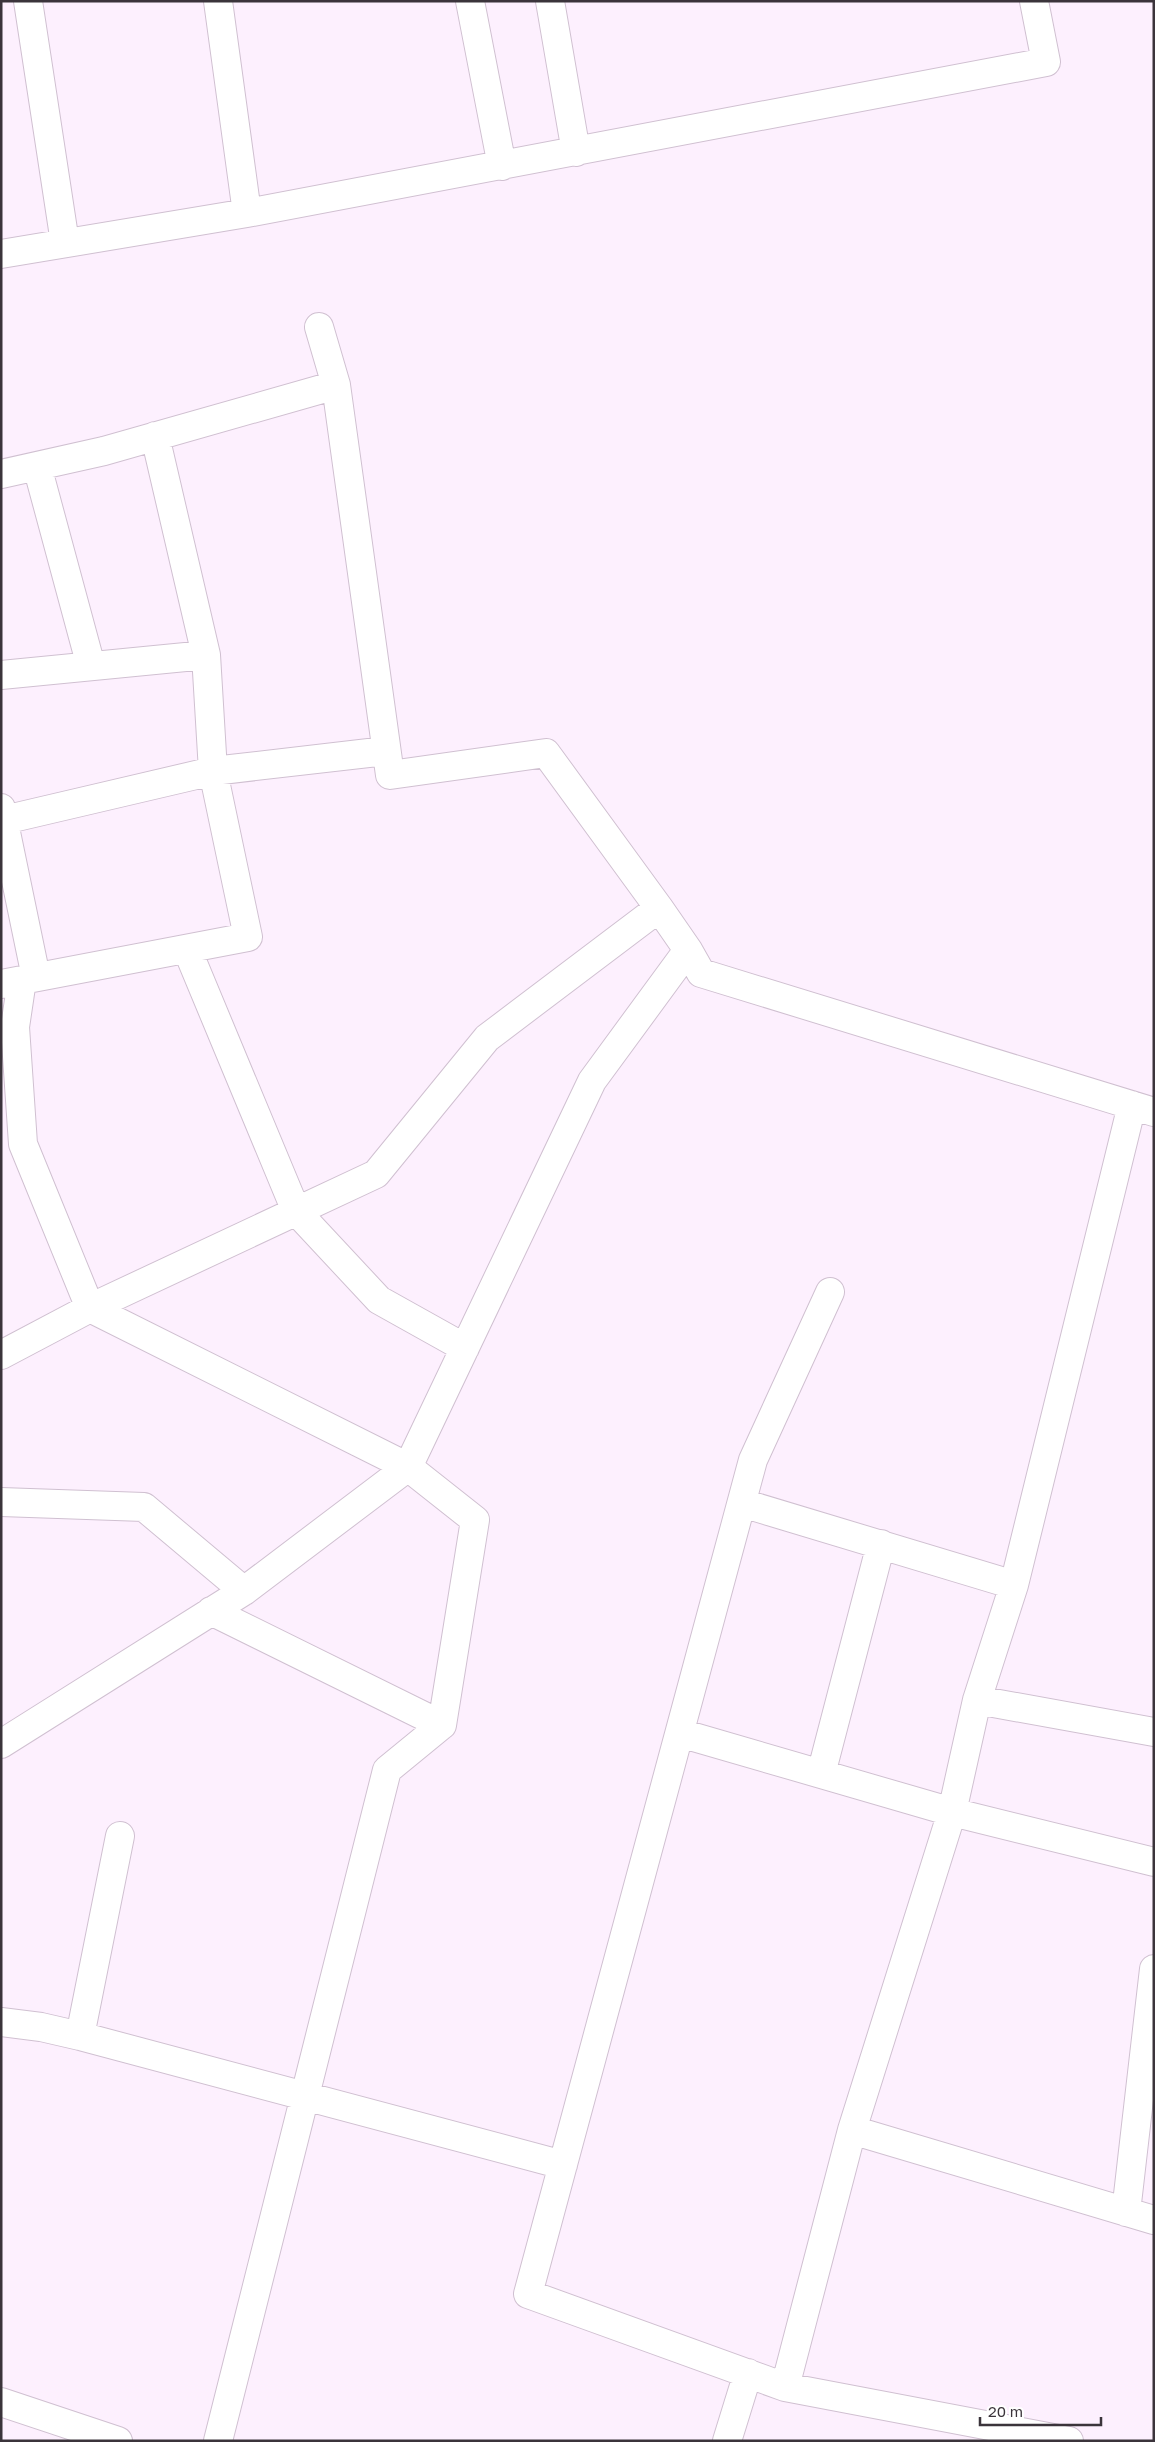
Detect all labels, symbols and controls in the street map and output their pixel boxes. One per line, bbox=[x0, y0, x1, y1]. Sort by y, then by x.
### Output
scale bar bbox=[980, 2394, 1101, 2426]
text: 20 m bbox=[988, 2402, 1023, 2420]

